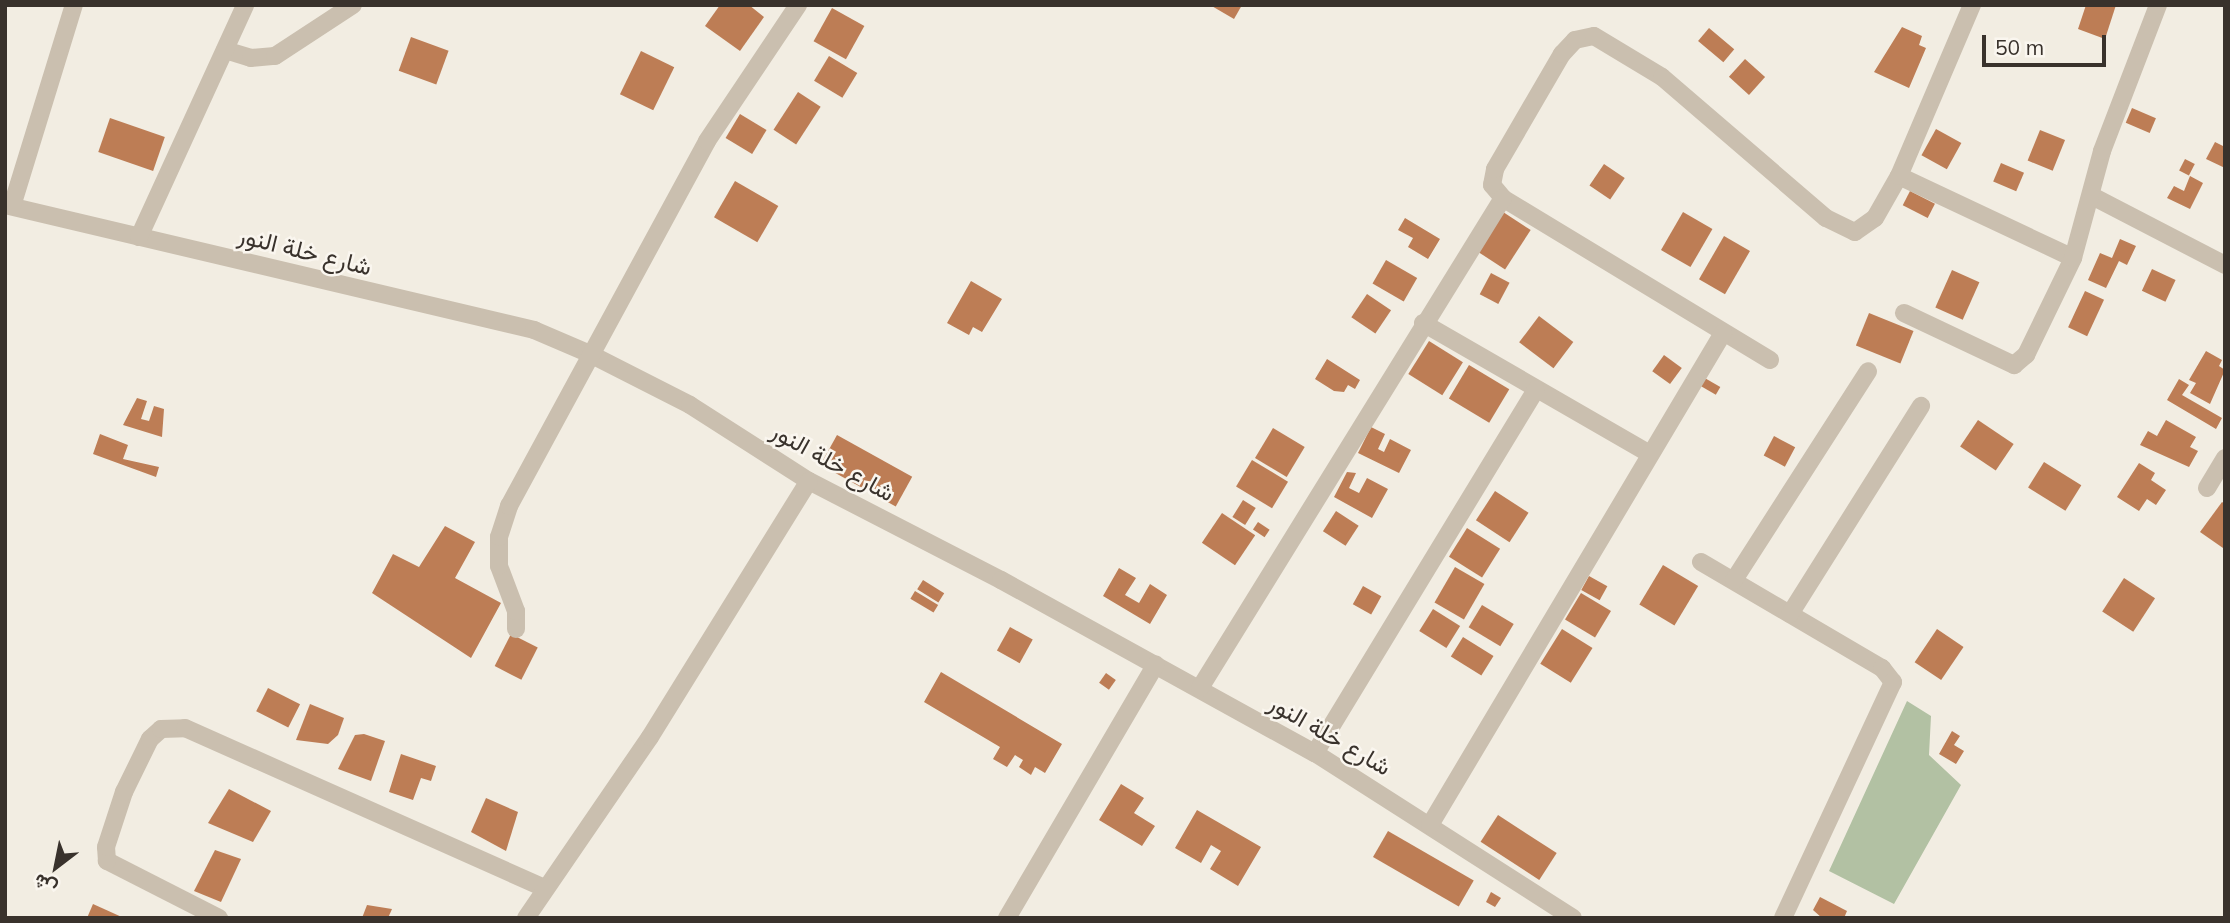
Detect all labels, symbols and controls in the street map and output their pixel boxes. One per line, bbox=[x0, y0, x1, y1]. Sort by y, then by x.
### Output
scale bar bbox=[1985, 21, 2109, 65]
text: 50 m bbox=[1995, 34, 2044, 60]
street label: شارع خلة النور bbox=[235, 221, 375, 281]
street label: شارع خلة النور bbox=[766, 416, 900, 508]
street label: شارع خلة النور bbox=[1264, 688, 1396, 782]
north arrow bbox=[21, 832, 91, 902]
text: ش bbox=[29, 869, 61, 901]

